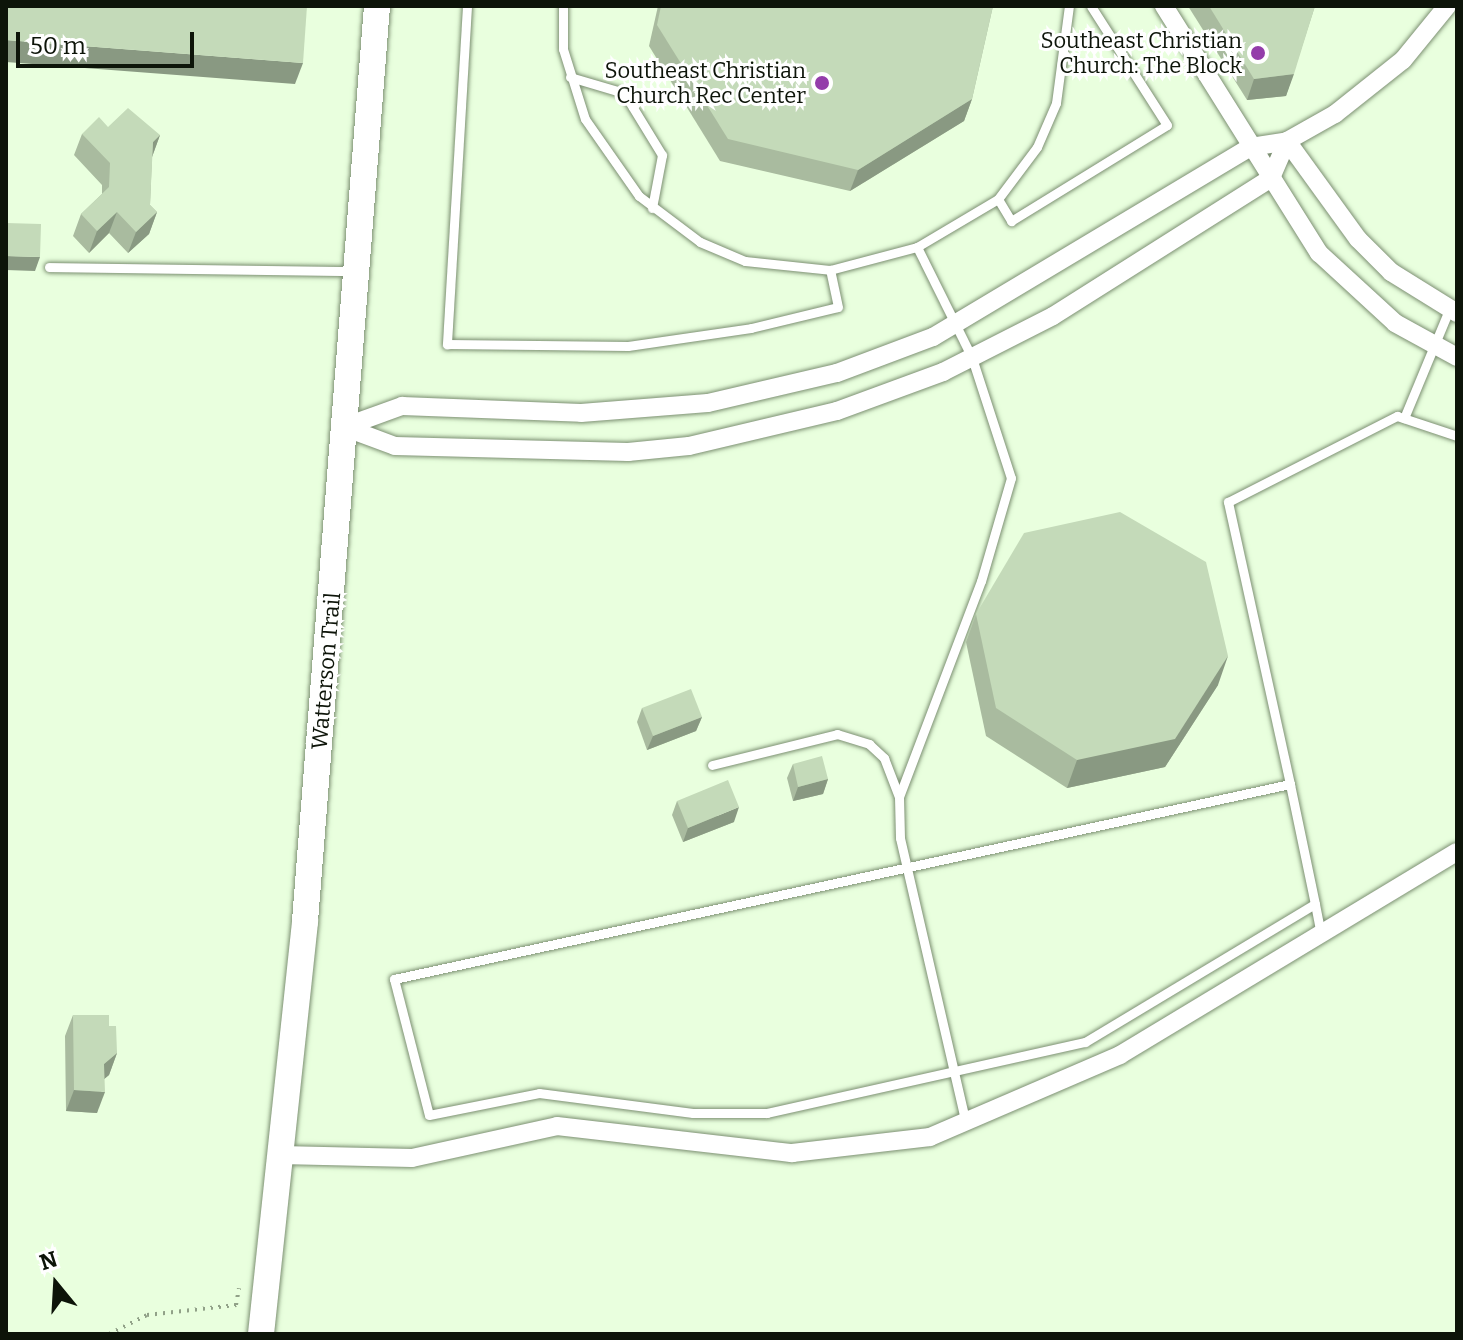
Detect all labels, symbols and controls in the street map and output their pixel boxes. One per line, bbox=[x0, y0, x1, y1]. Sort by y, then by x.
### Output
scale bar bbox=[20, 16, 198, 66]
place label: Southeast Christian Church: The Block bbox=[1041, 27, 1242, 78]
text: 50 m bbox=[30, 32, 86, 60]
marker: Southeast Christian Church: The Block bbox=[1249, 44, 1267, 62]
place label: Southeast Christian Church Rec Center bbox=[605, 57, 806, 108]
marker: Southeast Christian Church Rec Center bbox=[813, 74, 831, 92]
street label: Watterson Trail bbox=[306, 591, 346, 751]
north arrow bbox=[16, 1244, 96, 1324]
text: N bbox=[36, 1245, 61, 1276]

